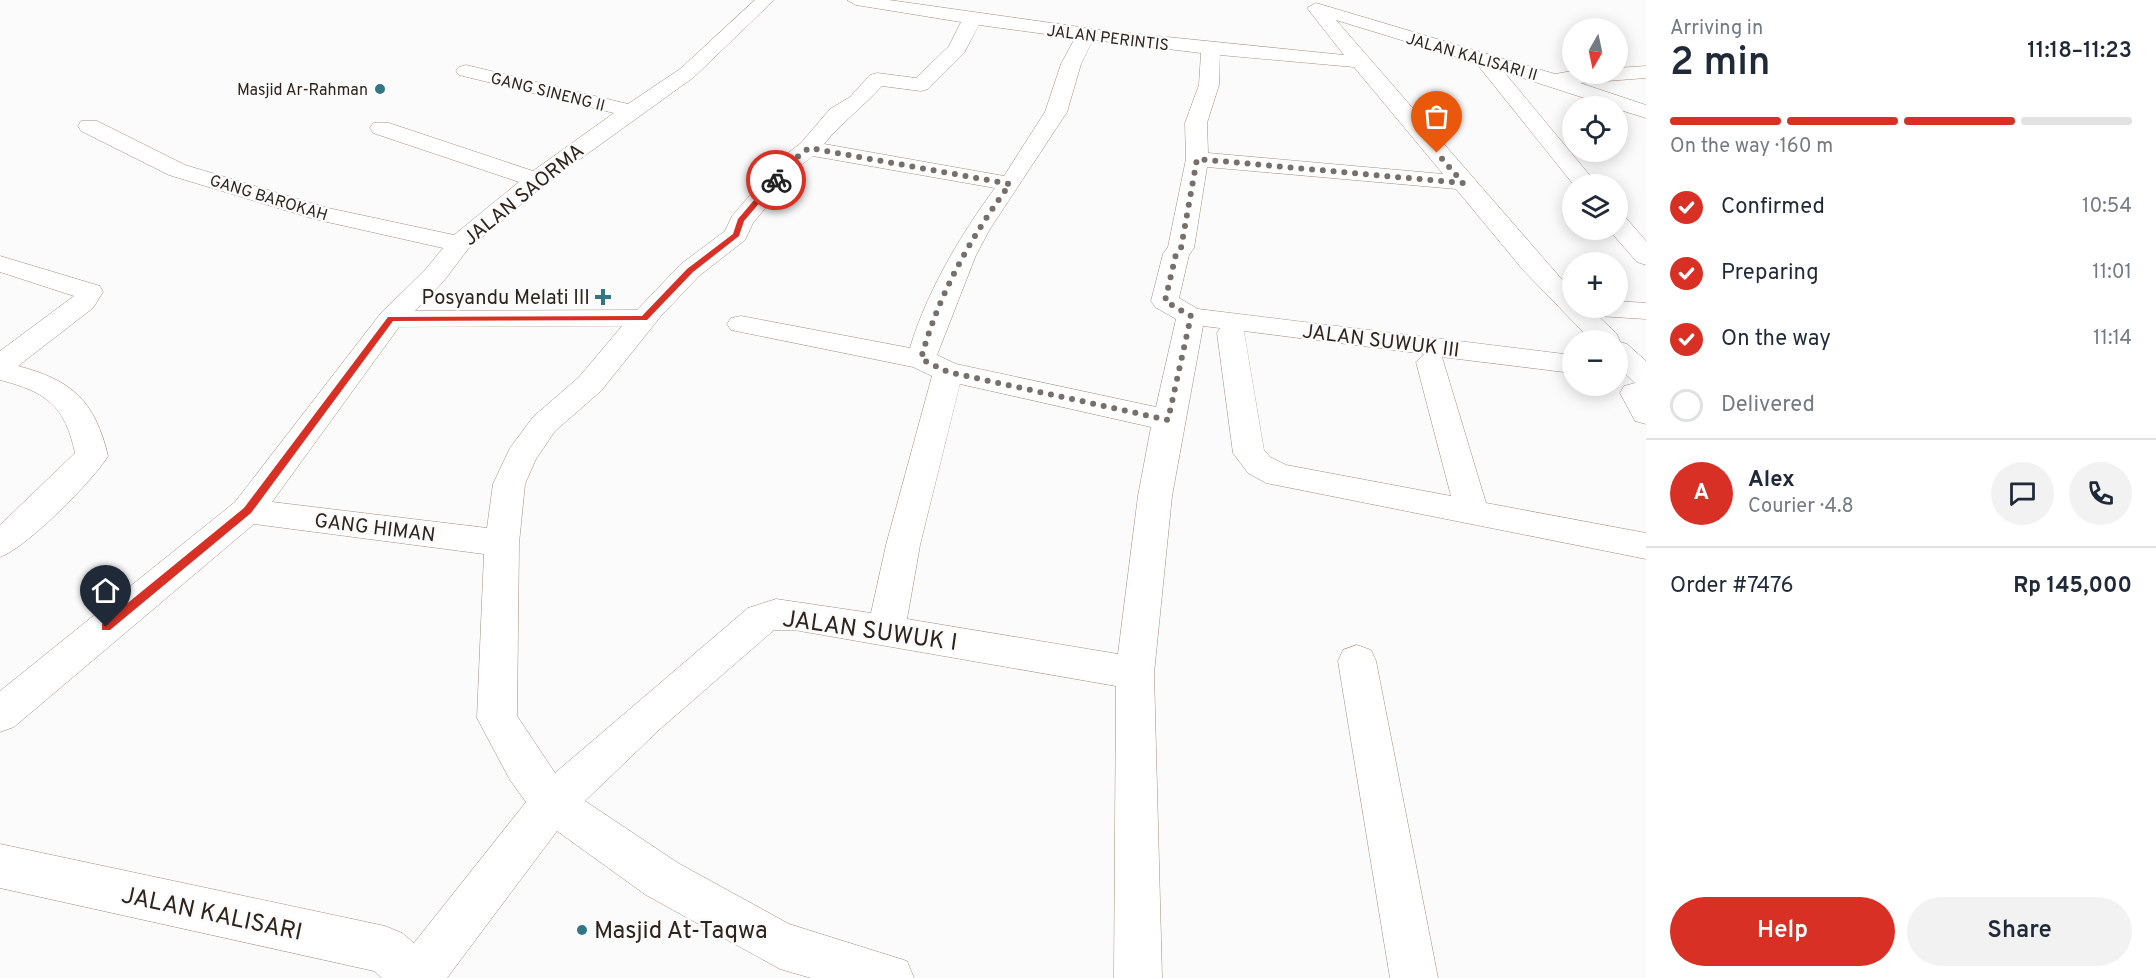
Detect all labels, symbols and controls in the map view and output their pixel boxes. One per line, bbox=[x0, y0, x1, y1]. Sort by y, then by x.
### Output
text: Arriving in bbox=[1670, 16, 1763, 42]
north arrow bbox=[1562, 18, 1628, 84]
map controls bbox=[1562, 18, 1628, 396]
street label: JALAN PERINTIS bbox=[1046, 22, 1170, 56]
street label: JALAN KALISARI II bbox=[1404, 30, 1539, 86]
text: 11:18–11:23 bbox=[2027, 38, 2132, 65]
text: 2 min bbox=[1670, 40, 1771, 89]
street label: GANG SINENG II bbox=[488, 69, 607, 117]
place label: Masjid Ar-Rahman bbox=[237, 81, 368, 101]
marker: Masjid Ar-Rahman bbox=[373, 82, 387, 96]
pin bbox=[1411, 91, 1462, 153]
button: locate bbox=[1562, 96, 1628, 162]
icon: bag bbox=[1420, 100, 1453, 133]
text: On the way · 160 m bbox=[1670, 134, 1833, 160]
street label: JALAN SAORMA bbox=[458, 139, 590, 252]
courier bbox=[746, 150, 806, 210]
icon: bike bbox=[760, 164, 793, 197]
street label: GANG BAROKAH bbox=[207, 171, 330, 226]
button: layers bbox=[1562, 174, 1628, 240]
icon: check bbox=[1670, 191, 1703, 224]
text: Confirmed bbox=[1721, 194, 1825, 221]
text: 10:54 bbox=[2082, 194, 2132, 220]
button: + bbox=[1562, 252, 1628, 318]
icon: check bbox=[1670, 257, 1703, 290]
text: Preparing bbox=[1721, 260, 1819, 287]
text: 11:01 bbox=[2092, 260, 2132, 286]
place label: Posyandu Melati III bbox=[422, 286, 590, 312]
marker: Posyandu Melati III bbox=[594, 288, 612, 306]
street label: JALAN SUWUK III bbox=[1301, 319, 1461, 365]
icon: check bbox=[1670, 323, 1703, 356]
text: On the way bbox=[1721, 326, 1831, 353]
text: 11:14 bbox=[2093, 326, 2132, 352]
button: − bbox=[1562, 330, 1628, 396]
text: Delivered bbox=[1721, 392, 1815, 419]
button: chat bbox=[1991, 462, 2054, 525]
button: phone bbox=[2069, 462, 2132, 525]
text: Alex bbox=[1748, 467, 1795, 494]
text: A bbox=[1694, 480, 1709, 507]
text: Courier · 4.8 bbox=[1748, 494, 1854, 520]
street label: GANG HIMAN bbox=[313, 509, 437, 549]
pin bbox=[80, 565, 131, 627]
text: Order #7476 bbox=[1670, 573, 1794, 600]
text: Rp 145,000 bbox=[2013, 573, 2132, 600]
icon: home bbox=[89, 574, 122, 607]
street label: JALAN SUWUK I bbox=[780, 605, 959, 659]
street label: JALAN KALISARI bbox=[118, 881, 305, 949]
button: Help bbox=[1670, 897, 1895, 966]
button: Share bbox=[1907, 897, 2132, 966]
place label: Masjid At-Taqwa bbox=[594, 917, 768, 947]
marker: Masjid At-Taqwa bbox=[575, 923, 589, 937]

